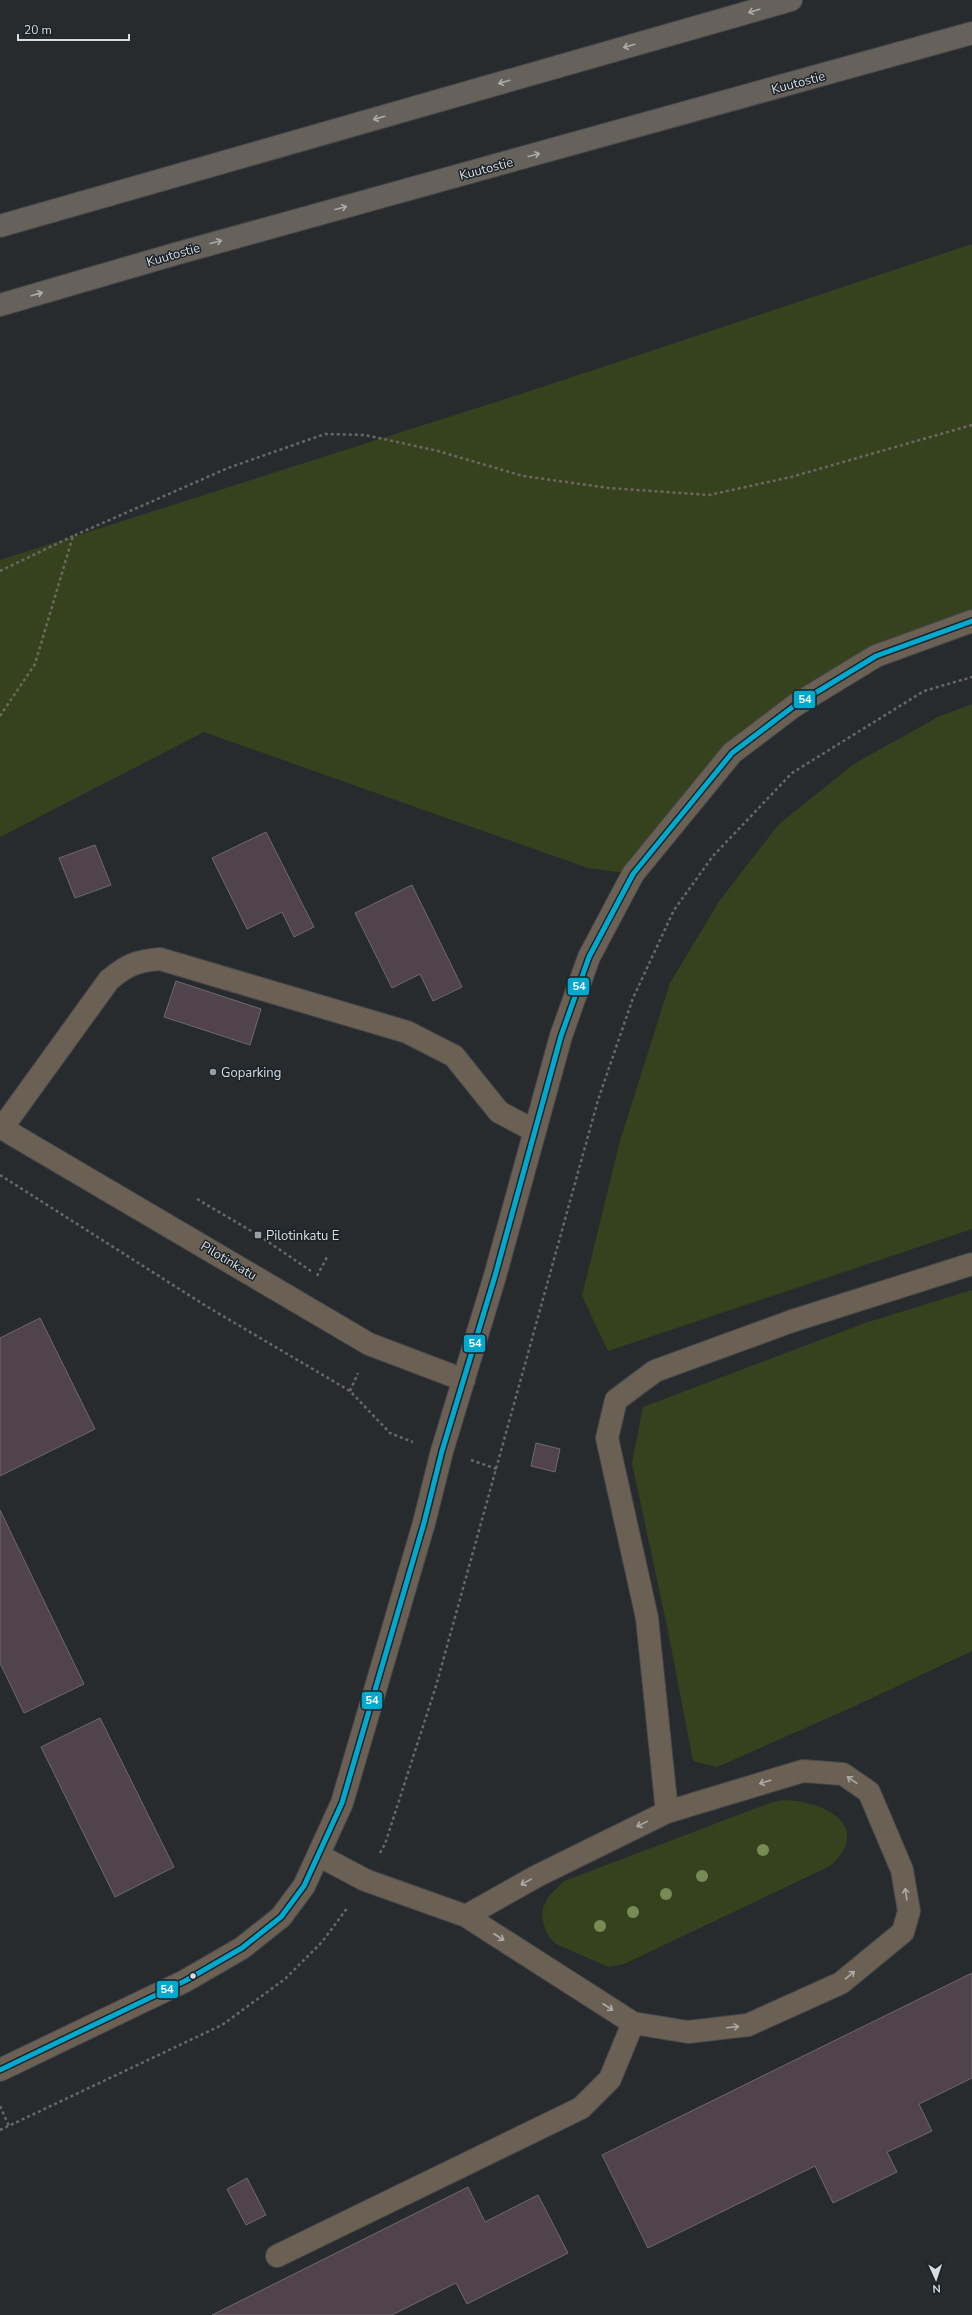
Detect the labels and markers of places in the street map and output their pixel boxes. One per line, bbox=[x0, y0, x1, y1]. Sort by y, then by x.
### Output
place label: Goparking bbox=[221, 1064, 281, 1082]
marker: Goparking bbox=[208, 1067, 218, 1077]
place label: Pilotinkatu E bbox=[266, 1227, 339, 1245]
marker: Pilotinkatu E bbox=[253, 1230, 263, 1240]
unlabelled marker bbox=[188, 1971, 198, 1981]

